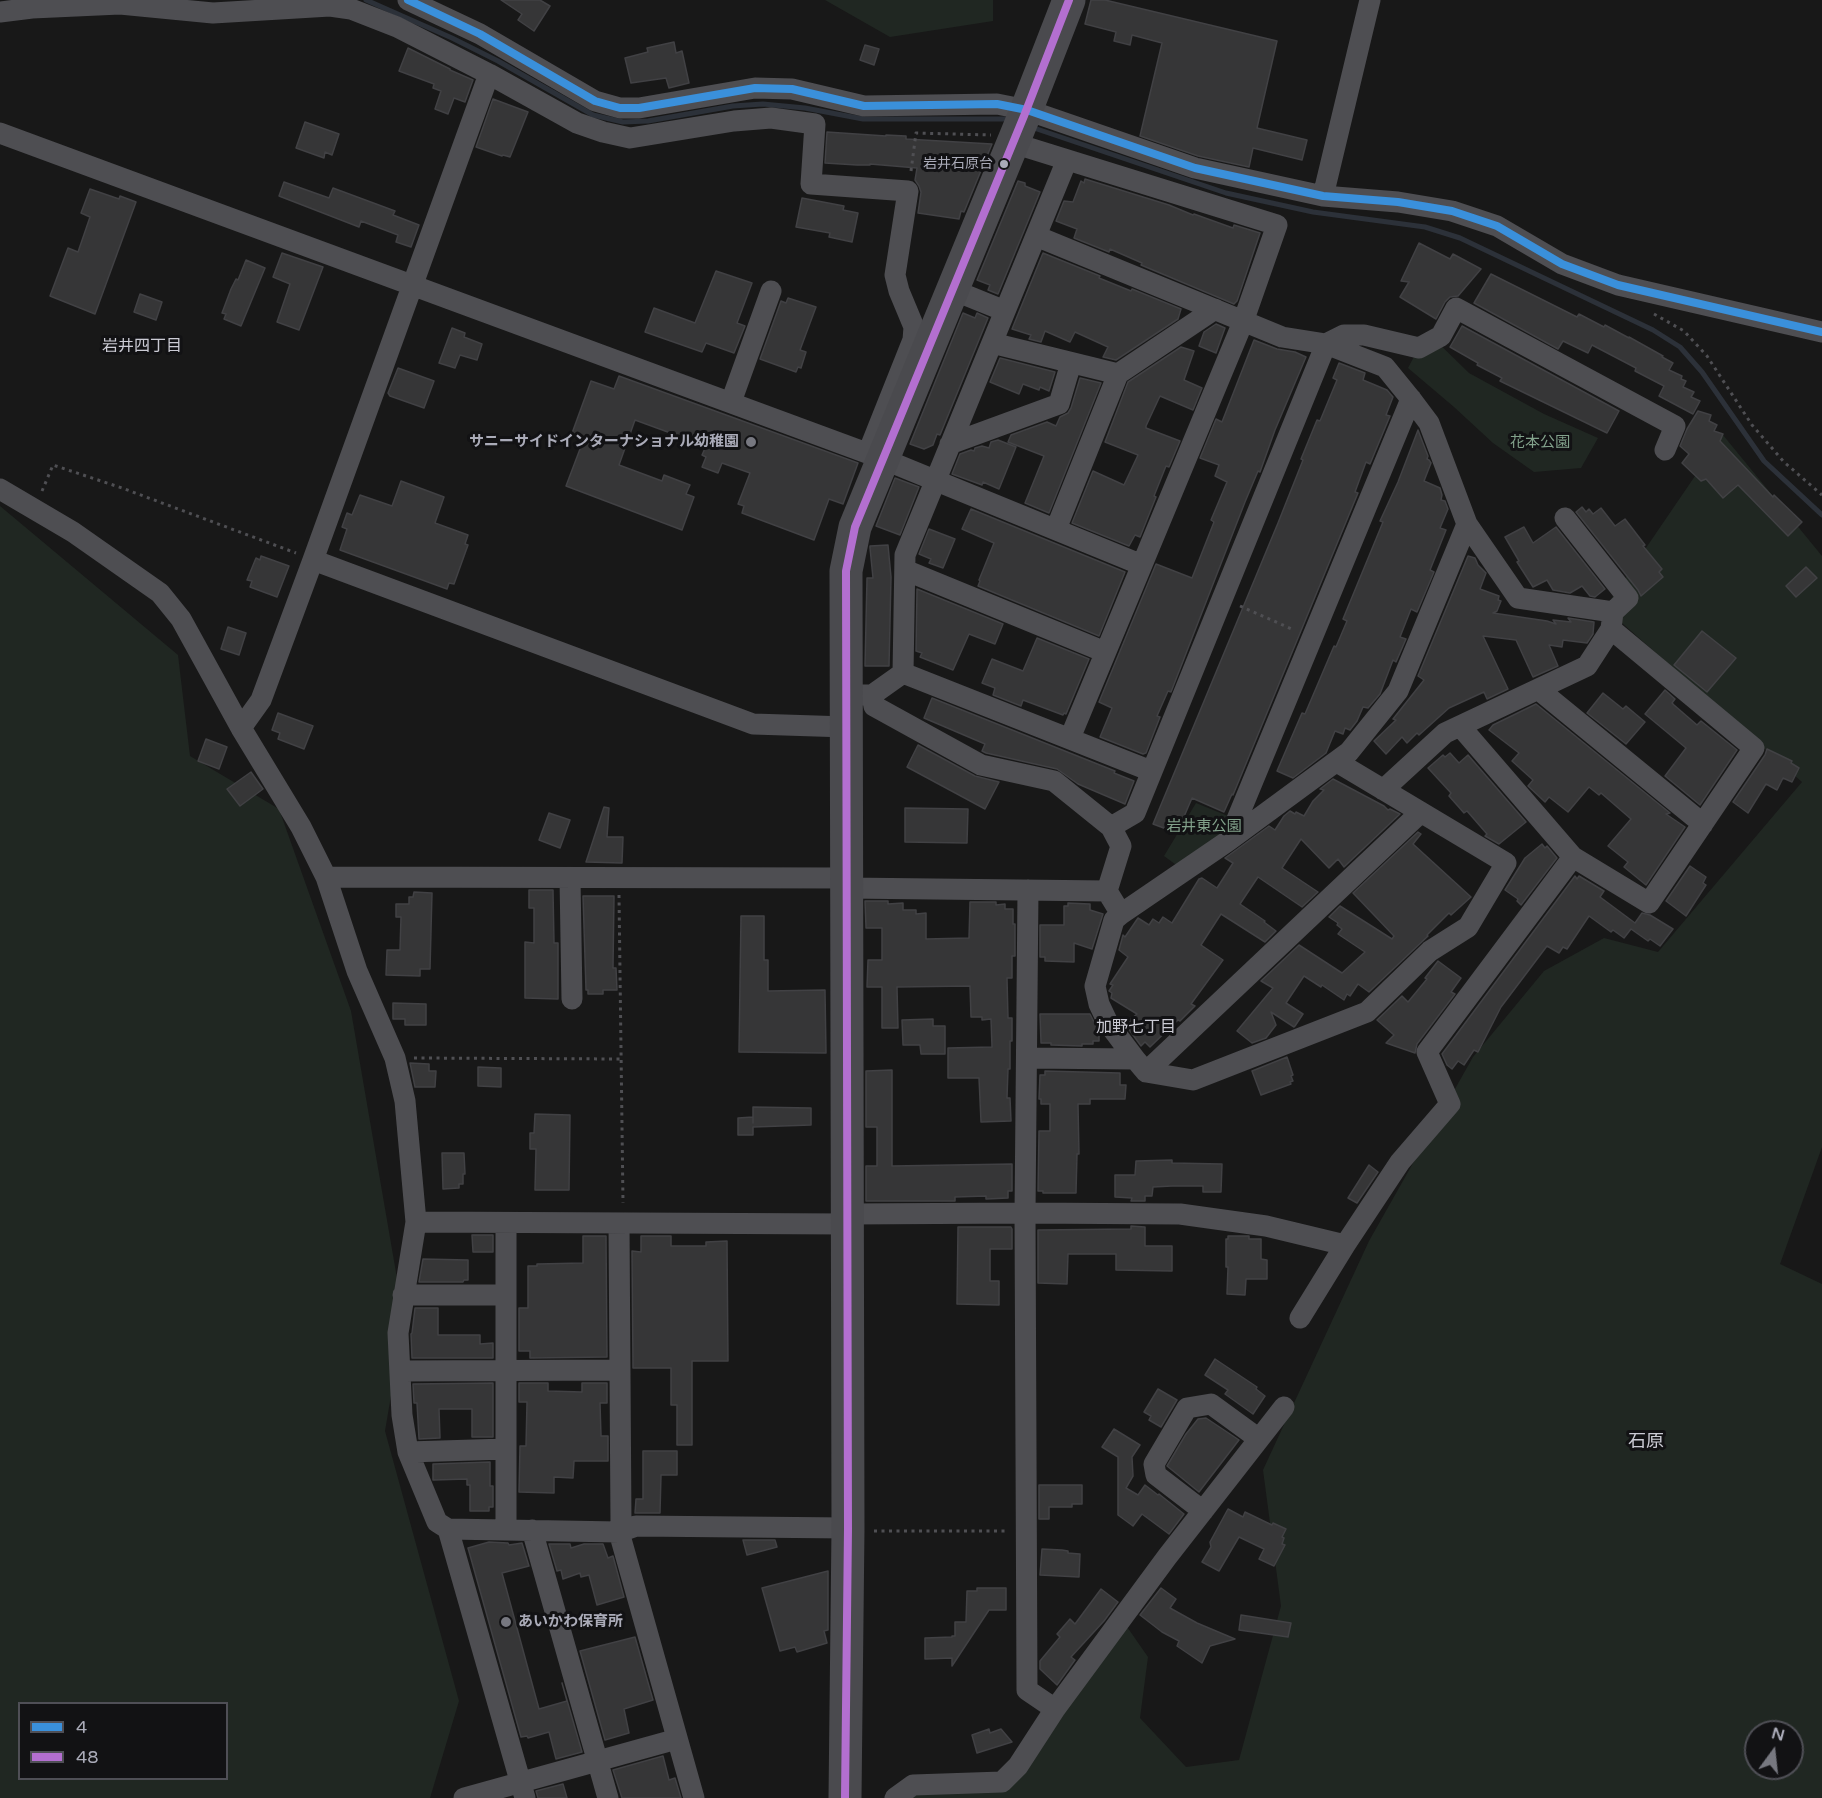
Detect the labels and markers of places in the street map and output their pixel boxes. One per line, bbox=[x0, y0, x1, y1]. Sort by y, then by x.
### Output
place label: 岩井石原台 bbox=[923, 156, 993, 172]
marker: 岩井石原台 bbox=[998, 158, 1010, 170]
place label: サニーサイドインターナショナル幼稚園 bbox=[469, 433, 739, 451]
marker: サニーサイドインターナショナル幼稚園 bbox=[744, 435, 758, 449]
place label: あいかわ保育所 bbox=[518, 1613, 623, 1631]
marker: あいかわ保育所 bbox=[499, 1615, 513, 1629]

